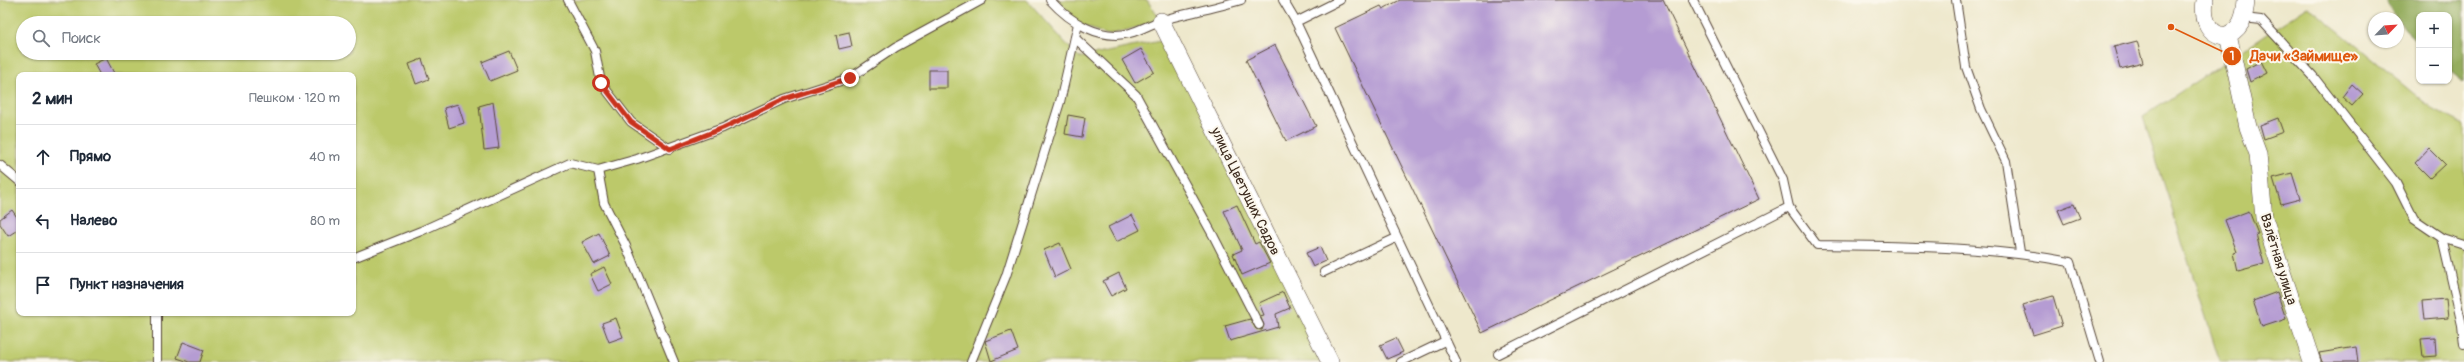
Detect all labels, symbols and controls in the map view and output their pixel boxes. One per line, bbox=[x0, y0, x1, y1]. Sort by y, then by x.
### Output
north arrow bbox=[2368, 12, 2404, 48]
map controls bbox=[2416, 12, 2452, 84]
button: + bbox=[2416, 12, 2452, 48]
search box bbox=[16, 16, 356, 60]
icon: search bbox=[30, 27, 52, 49]
text: Поиск bbox=[62, 29, 101, 48]
callout: Дачи «Займище» bbox=[2222, 42, 2366, 69]
text: Дачи «Займище» bbox=[2249, 47, 2358, 66]
button: − bbox=[2416, 48, 2452, 84]
text: 1 bbox=[2230, 49, 2234, 64]
route end bbox=[841, 69, 859, 87]
route start bbox=[592, 74, 610, 92]
text: 2 мин bbox=[32, 88, 72, 109]
text: Пешком · 120 m bbox=[249, 90, 340, 106]
street label: улица Цветущих Садов bbox=[1207, 124, 1284, 258]
icon: ahead bbox=[32, 146, 54, 168]
text: Прямо bbox=[70, 147, 111, 166]
text: 40 m bbox=[309, 149, 340, 165]
icon: left bbox=[32, 210, 54, 232]
text: Налево bbox=[70, 211, 117, 230]
street label: Взлётная улица bbox=[2257, 211, 2300, 307]
text: 80 m bbox=[310, 213, 340, 229]
icon: arrive bbox=[32, 274, 54, 296]
text: Пункт назначения bbox=[70, 275, 184, 294]

